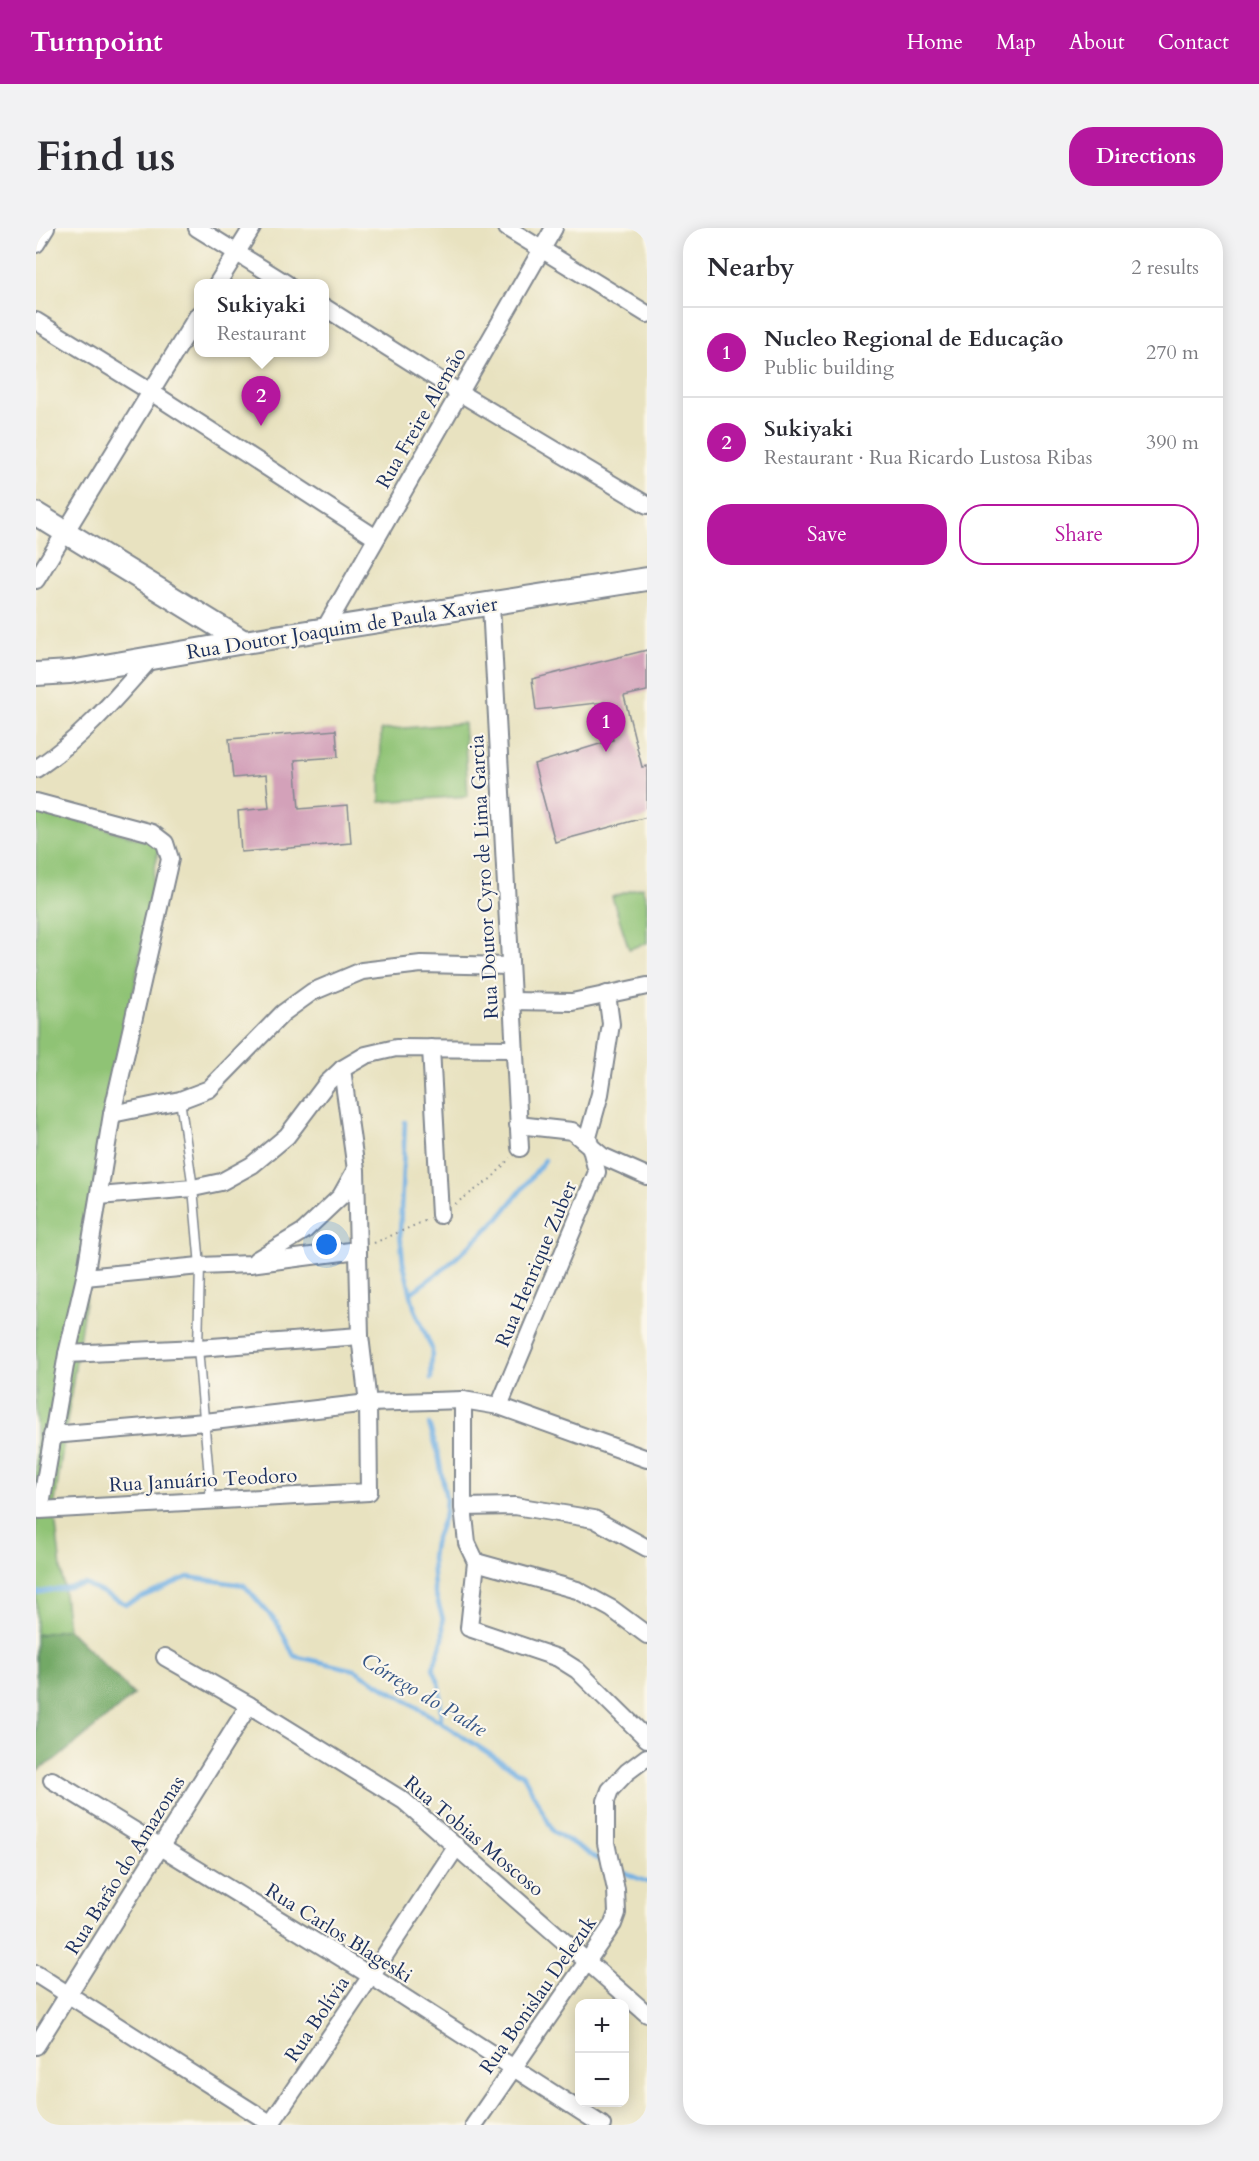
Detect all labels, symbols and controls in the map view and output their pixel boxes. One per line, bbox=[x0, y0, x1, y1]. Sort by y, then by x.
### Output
text: Turnpoint bbox=[30, 23, 163, 61]
text: Home bbox=[907, 28, 963, 57]
text: Map bbox=[996, 28, 1036, 57]
text: About bbox=[1069, 28, 1125, 57]
text: Contact bbox=[1158, 28, 1229, 57]
button: Directions bbox=[1069, 127, 1223, 186]
text: Find us bbox=[36, 128, 176, 185]
text: Nearby bbox=[707, 250, 795, 285]
text: 2 results bbox=[1131, 254, 1199, 281]
popup bbox=[194, 279, 329, 357]
text: Sukiyaki bbox=[217, 290, 306, 320]
text: Restaurant bbox=[217, 320, 306, 347]
text: Nucleo Regional de Educação bbox=[764, 324, 1063, 354]
text: 1 bbox=[721, 339, 732, 366]
text: 270 m bbox=[1146, 339, 1199, 366]
street label: Rua Freire Alemão bbox=[370, 342, 472, 494]
text: Public building bbox=[764, 354, 894, 381]
pin: 2 bbox=[242, 376, 280, 426]
text: Sukiyaki bbox=[764, 414, 853, 444]
text: 2 bbox=[721, 429, 732, 456]
text: 390 m bbox=[1146, 429, 1199, 456]
text: Restaurant · Rua Ricardo Lustosa Ribas bbox=[764, 444, 1092, 471]
button: Save bbox=[707, 504, 947, 565]
button: Share bbox=[959, 504, 1199, 565]
street label: Rua Doutor Joaquim de Paula Xavier bbox=[185, 590, 500, 666]
pin: 1 bbox=[586, 702, 626, 752]
street label: Rua Doutor Cyro de Lima Garcia bbox=[463, 734, 505, 1020]
street label: Rua Henrique Zuber bbox=[489, 1176, 583, 1351]
your location bbox=[312, 1230, 341, 1259]
street label: Rua Januário Teodoro bbox=[108, 1462, 298, 1498]
water label: Córrego do Padre bbox=[356, 1646, 493, 1744]
street label: Rua Tobias Moscoso bbox=[398, 1769, 550, 1903]
street label: Rua Barão do Amazonas bbox=[59, 1770, 191, 1960]
street label: Rua Carlos Blageski bbox=[260, 1877, 418, 1989]
street label: Rua Bonislau Delezuk bbox=[473, 1910, 603, 2079]
street label: Rua Bolívia bbox=[278, 1970, 356, 2067]
map controls bbox=[575, 1999, 629, 2107]
button: + bbox=[575, 1999, 629, 2053]
button: − bbox=[575, 2053, 629, 2107]

